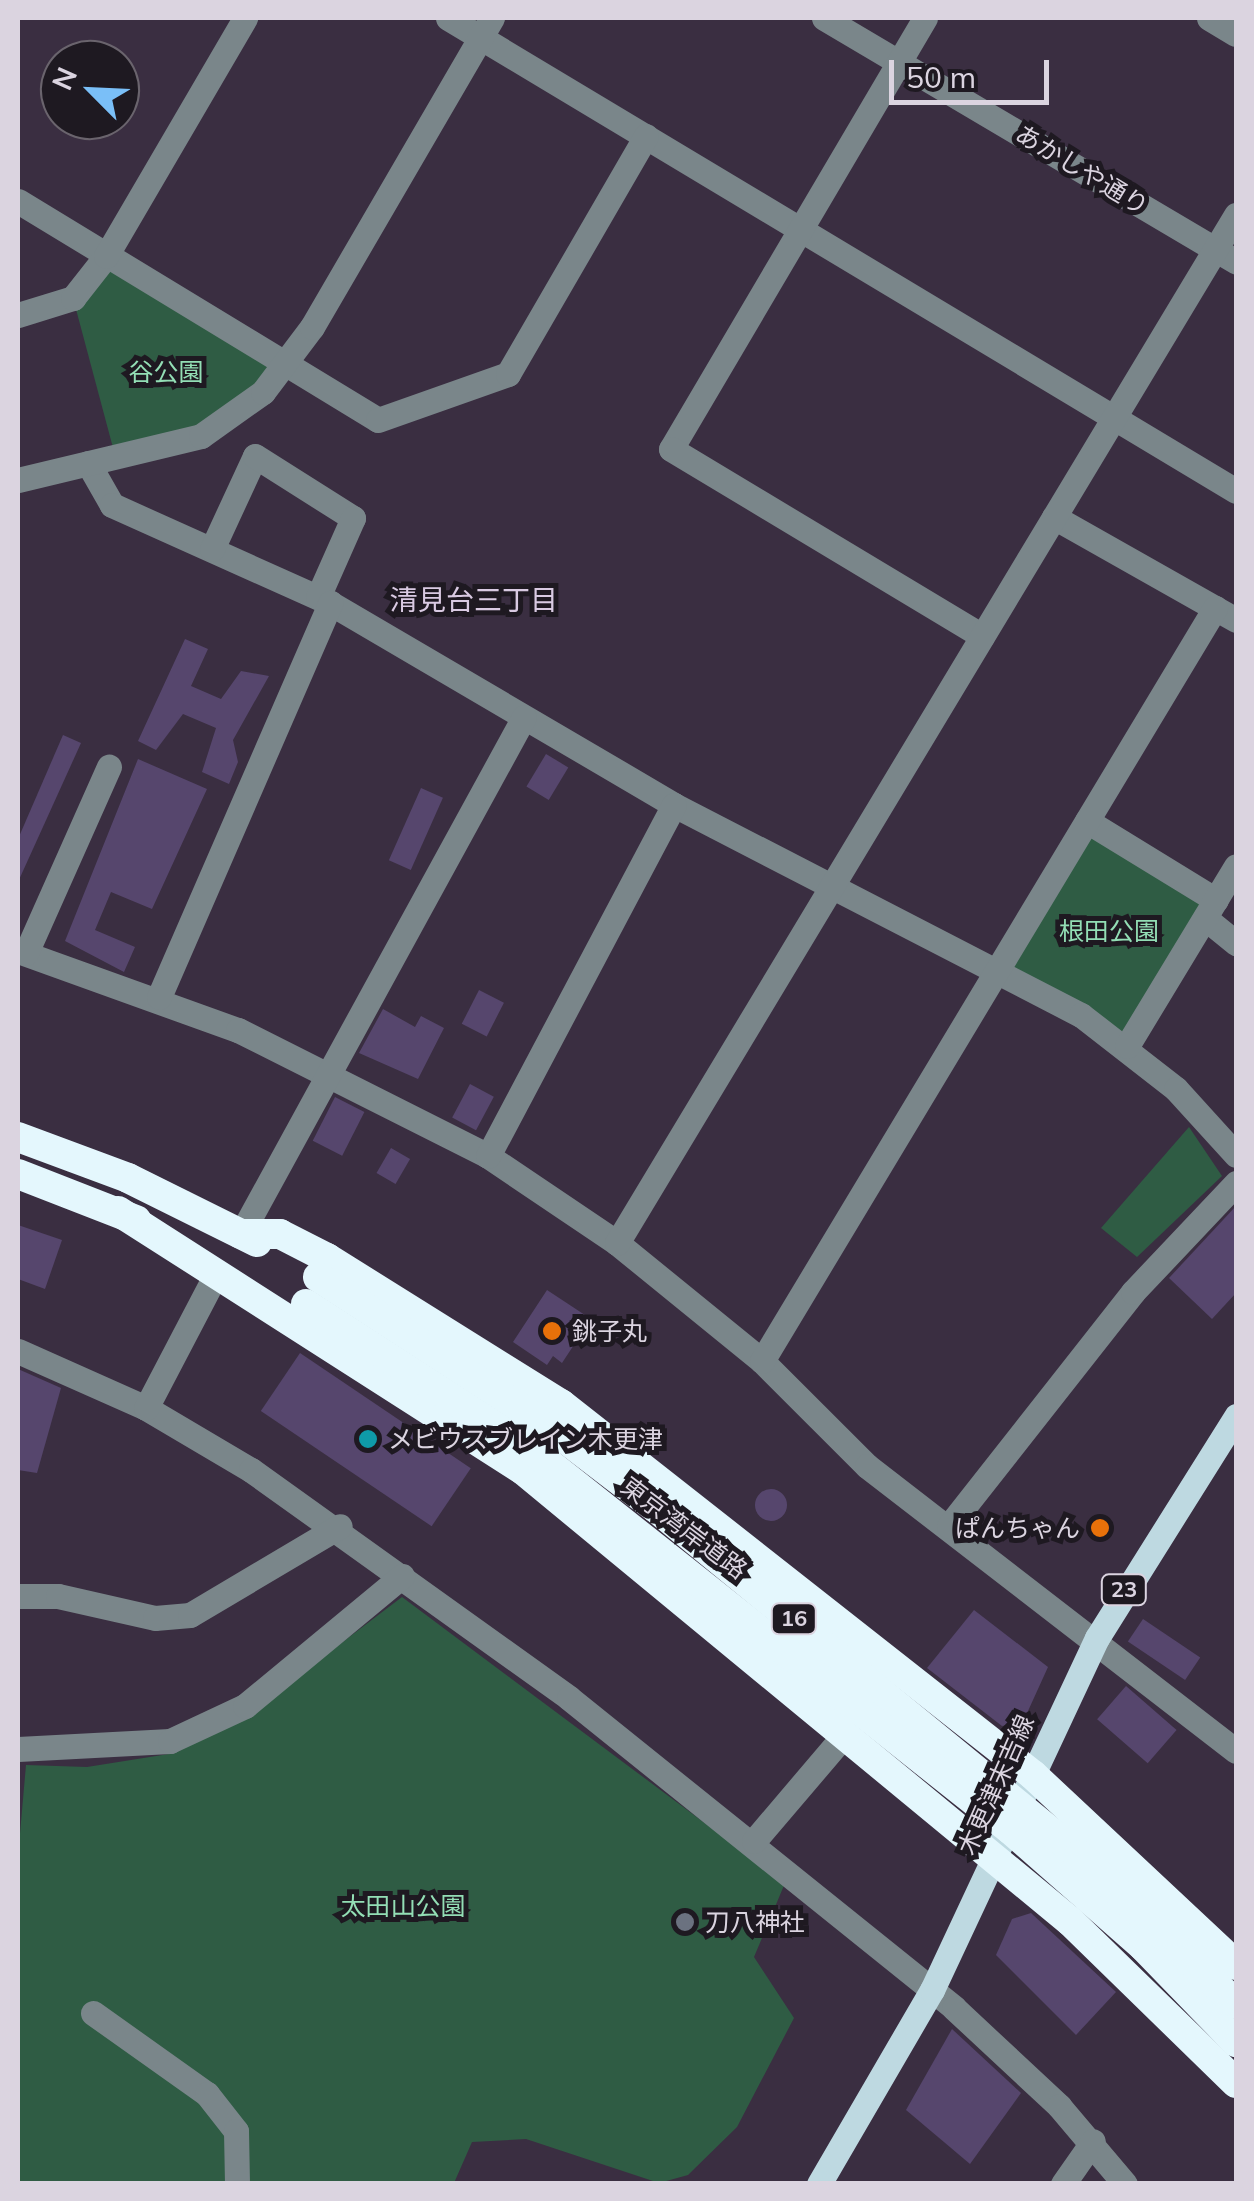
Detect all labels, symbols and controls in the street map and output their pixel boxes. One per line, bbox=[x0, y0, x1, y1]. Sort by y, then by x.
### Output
north arrow bbox=[40, 40, 140, 140]
scale bar bbox=[894, 40, 1054, 102]
text: 50 m bbox=[906, 58, 976, 96]
text: N bbox=[44, 62, 84, 95]
street label: あかしや通り bbox=[1010, 119, 1154, 221]
park label: 谷公園 bbox=[129, 357, 203, 387]
district label: 清見台三丁目 bbox=[390, 583, 558, 617]
park label: 根田公園 bbox=[1059, 916, 1159, 946]
place label: 銚子丸 bbox=[572, 1316, 647, 1346]
marker: 銚子丸 bbox=[541, 1320, 563, 1342]
place label: メビウスブレイン木更津 bbox=[388, 1424, 663, 1454]
marker: メビウスブレイン木更津 bbox=[357, 1428, 379, 1450]
street label: 東京湾岸道路 bbox=[615, 1471, 753, 1585]
place label: ぱんちゃん bbox=[955, 1513, 1080, 1543]
marker: ぱんちゃん bbox=[1089, 1517, 1111, 1539]
road number: 23 bbox=[1099, 1573, 1149, 1607]
road number: 16 bbox=[769, 1602, 819, 1636]
street label: 木更津末吉線 bbox=[952, 1710, 1040, 1860]
park label: 太田山公園 bbox=[341, 1891, 465, 1921]
place label: 刀八神社 bbox=[705, 1907, 805, 1937]
marker: 刀八神社 bbox=[674, 1911, 696, 1933]

